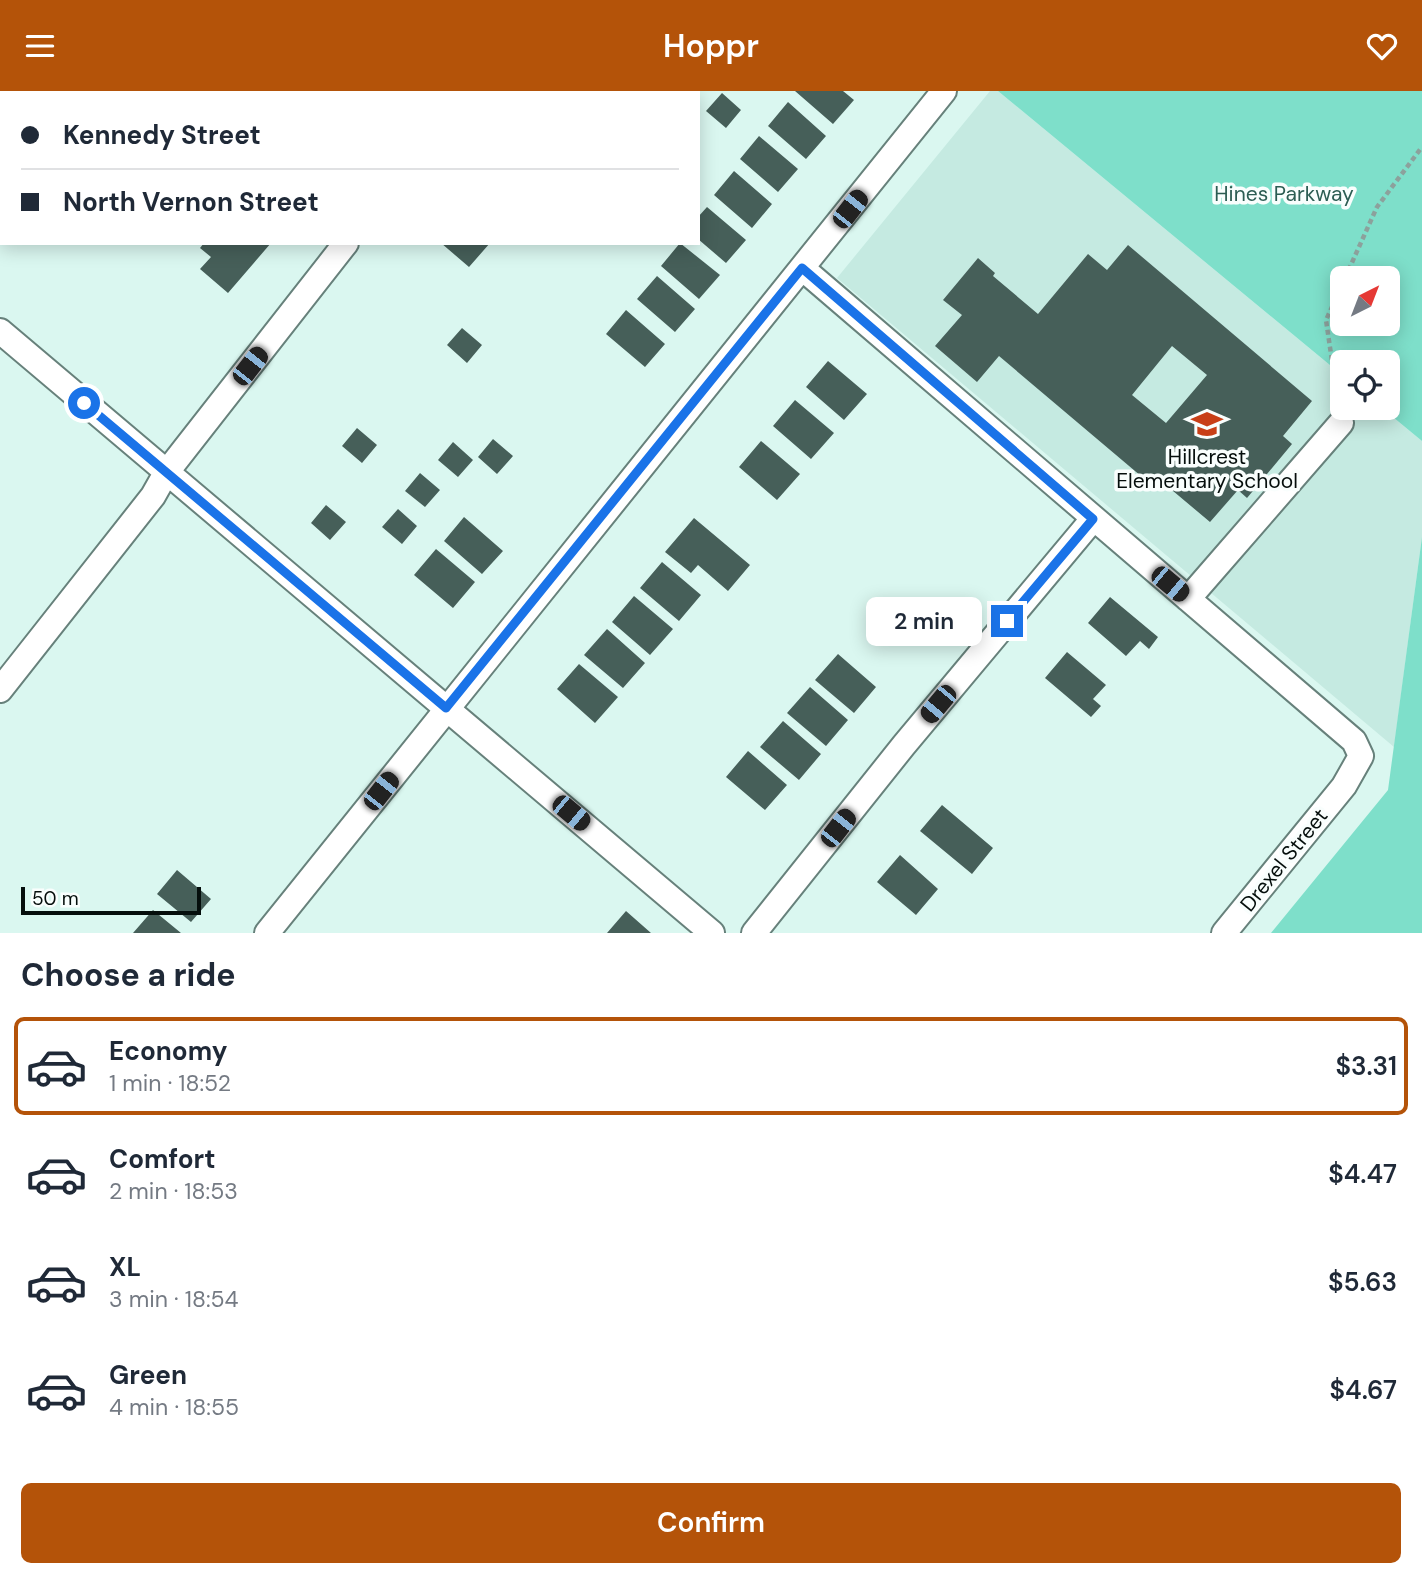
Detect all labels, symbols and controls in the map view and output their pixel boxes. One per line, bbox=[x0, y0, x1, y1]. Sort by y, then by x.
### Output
text: Hoppr bbox=[663, 25, 759, 67]
icon: menu bbox=[21, 27, 59, 65]
icon: heart bbox=[1363, 27, 1401, 65]
text: Kennedy Street bbox=[63, 118, 261, 152]
park label: Hines Parkway bbox=[1214, 180, 1354, 208]
text: North Vernon Street bbox=[63, 185, 319, 219]
car bbox=[829, 186, 872, 232]
north arrow bbox=[1330, 266, 1400, 336]
map controls bbox=[1330, 266, 1400, 420]
car bbox=[229, 343, 272, 389]
button: locate bbox=[1330, 350, 1400, 420]
route start bbox=[68, 387, 100, 419]
school or university icon: Hillcrest Elementary School bbox=[1190, 407, 1224, 441]
place label: Hillcrest Elementary School bbox=[1116, 443, 1298, 495]
car bbox=[1148, 562, 1193, 606]
callout: 2 min bbox=[867, 596, 982, 645]
route end bbox=[991, 605, 1023, 637]
text: 2 min bbox=[894, 606, 954, 636]
car bbox=[917, 681, 960, 727]
car bbox=[360, 768, 403, 814]
car bbox=[549, 791, 594, 835]
street label: Drexel Street bbox=[1234, 803, 1334, 917]
car bbox=[817, 805, 860, 851]
scale bar bbox=[21, 884, 201, 916]
text: 50 m bbox=[32, 886, 79, 911]
text: Choose a ride bbox=[21, 954, 236, 996]
text: Economy bbox=[109, 1034, 227, 1068]
icon: car bbox=[25, 1035, 88, 1098]
text: $3.31 bbox=[1335, 1049, 1397, 1083]
text: 1 min · 18:52 bbox=[109, 1068, 231, 1098]
text: Comfort bbox=[109, 1142, 215, 1176]
icon: car bbox=[25, 1143, 88, 1206]
text: $4.47 bbox=[1328, 1157, 1397, 1191]
text: 2 min · 18:53 bbox=[109, 1176, 238, 1206]
text: XL bbox=[109, 1250, 141, 1284]
icon: car bbox=[25, 1251, 88, 1314]
text: $5.63 bbox=[1328, 1265, 1397, 1299]
text: 3 min · 18:54 bbox=[109, 1284, 239, 1314]
text: Green bbox=[109, 1358, 187, 1392]
icon: car bbox=[25, 1359, 88, 1422]
text: $4.67 bbox=[1330, 1373, 1397, 1407]
text: 4 min · 18:55 bbox=[109, 1392, 239, 1422]
button: Confirm bbox=[21, 1483, 1401, 1563]

